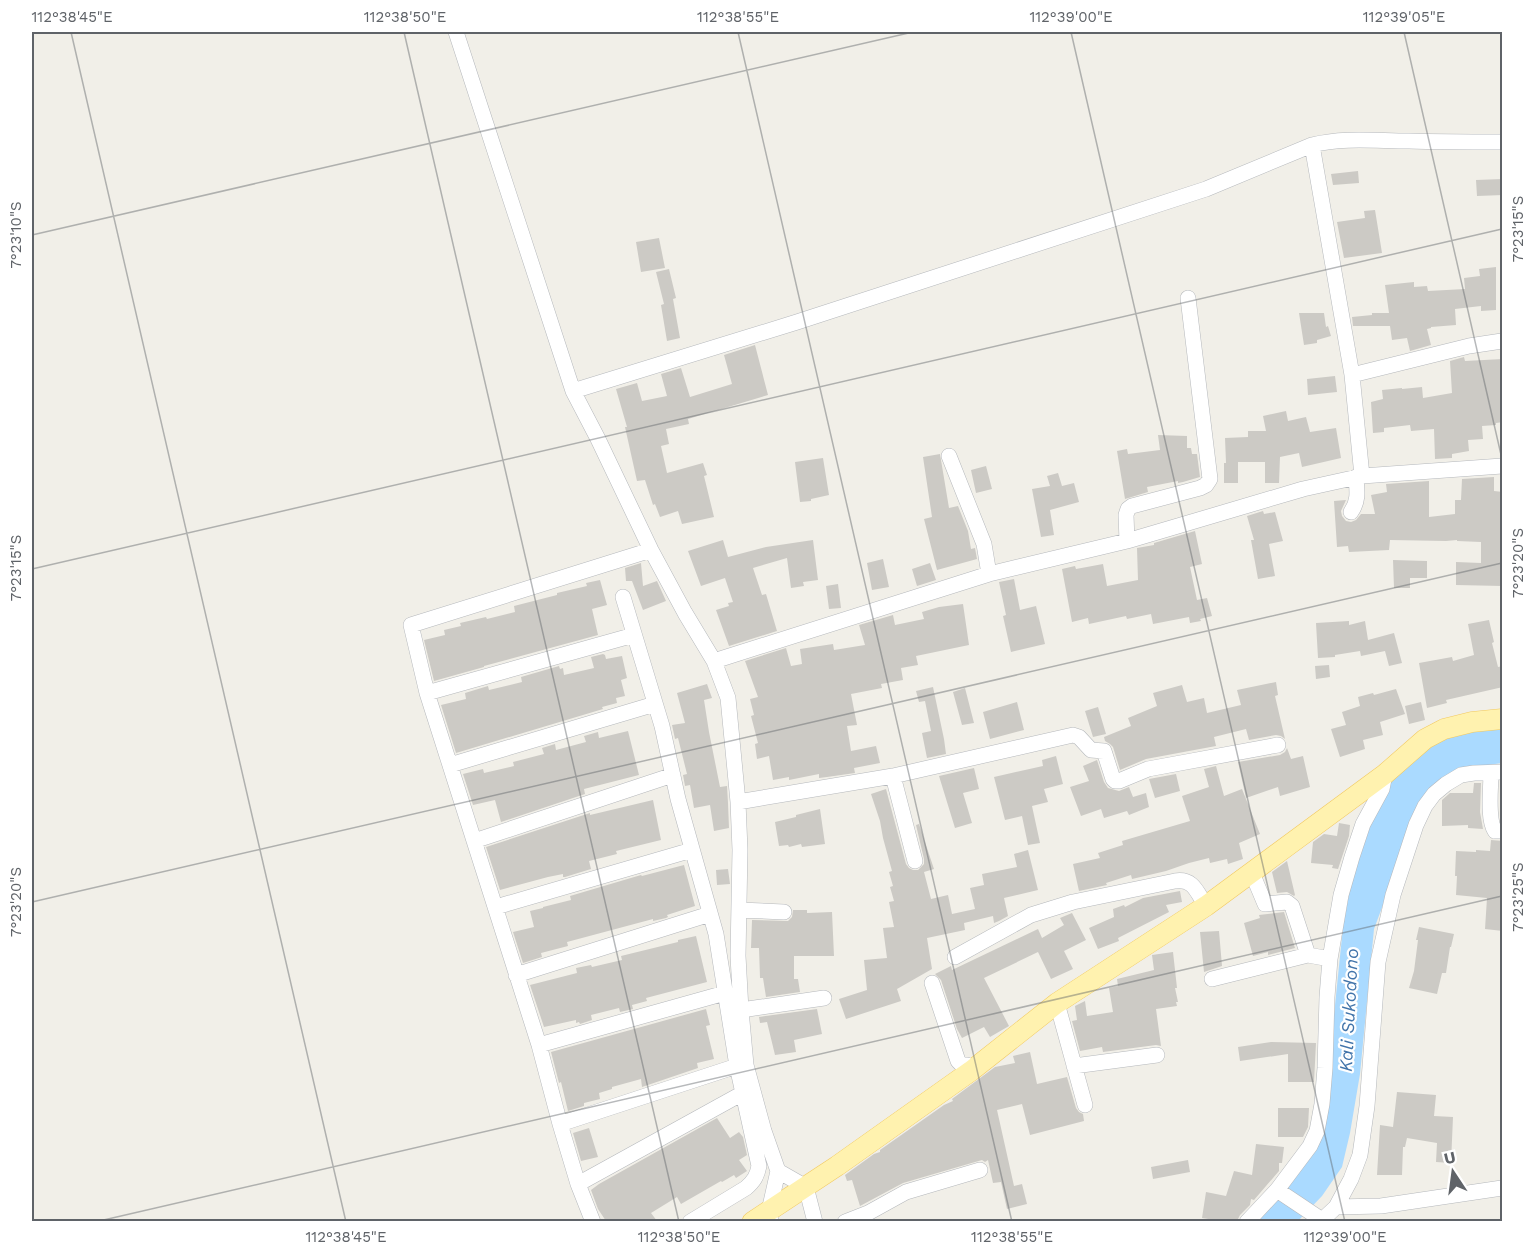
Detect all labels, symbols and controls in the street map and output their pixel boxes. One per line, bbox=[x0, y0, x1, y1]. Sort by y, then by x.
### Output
text: 112°38'45"E bbox=[32, 8, 113, 26]
text: 112°38'50"E bbox=[364, 8, 446, 26]
text: 112°38'55"E bbox=[697, 8, 779, 26]
text: 112°39'00"E bbox=[1029, 8, 1113, 26]
text: 112°39'05"E bbox=[1363, 8, 1445, 26]
text: 7°23'15"S bbox=[1509, 196, 1527, 262]
text: 7°23'10"S bbox=[7, 201, 25, 269]
text: 7°23'20"S bbox=[1509, 528, 1527, 598]
text: 7°23'15"S bbox=[7, 535, 25, 601]
text: 7°23'25"S bbox=[1509, 862, 1527, 932]
text: 7°23'20"S bbox=[7, 867, 25, 937]
water label: Kali Sukodono bbox=[1335, 948, 1362, 1072]
north arrow bbox=[1423, 1142, 1483, 1202]
text: U bbox=[1442, 1147, 1457, 1168]
text: 112°38'45"E bbox=[306, 1228, 387, 1246]
text: 112°38'50"E bbox=[638, 1228, 720, 1246]
text: 112°38'55"E bbox=[971, 1228, 1053, 1246]
text: 112°39'00"E bbox=[1303, 1228, 1387, 1246]

